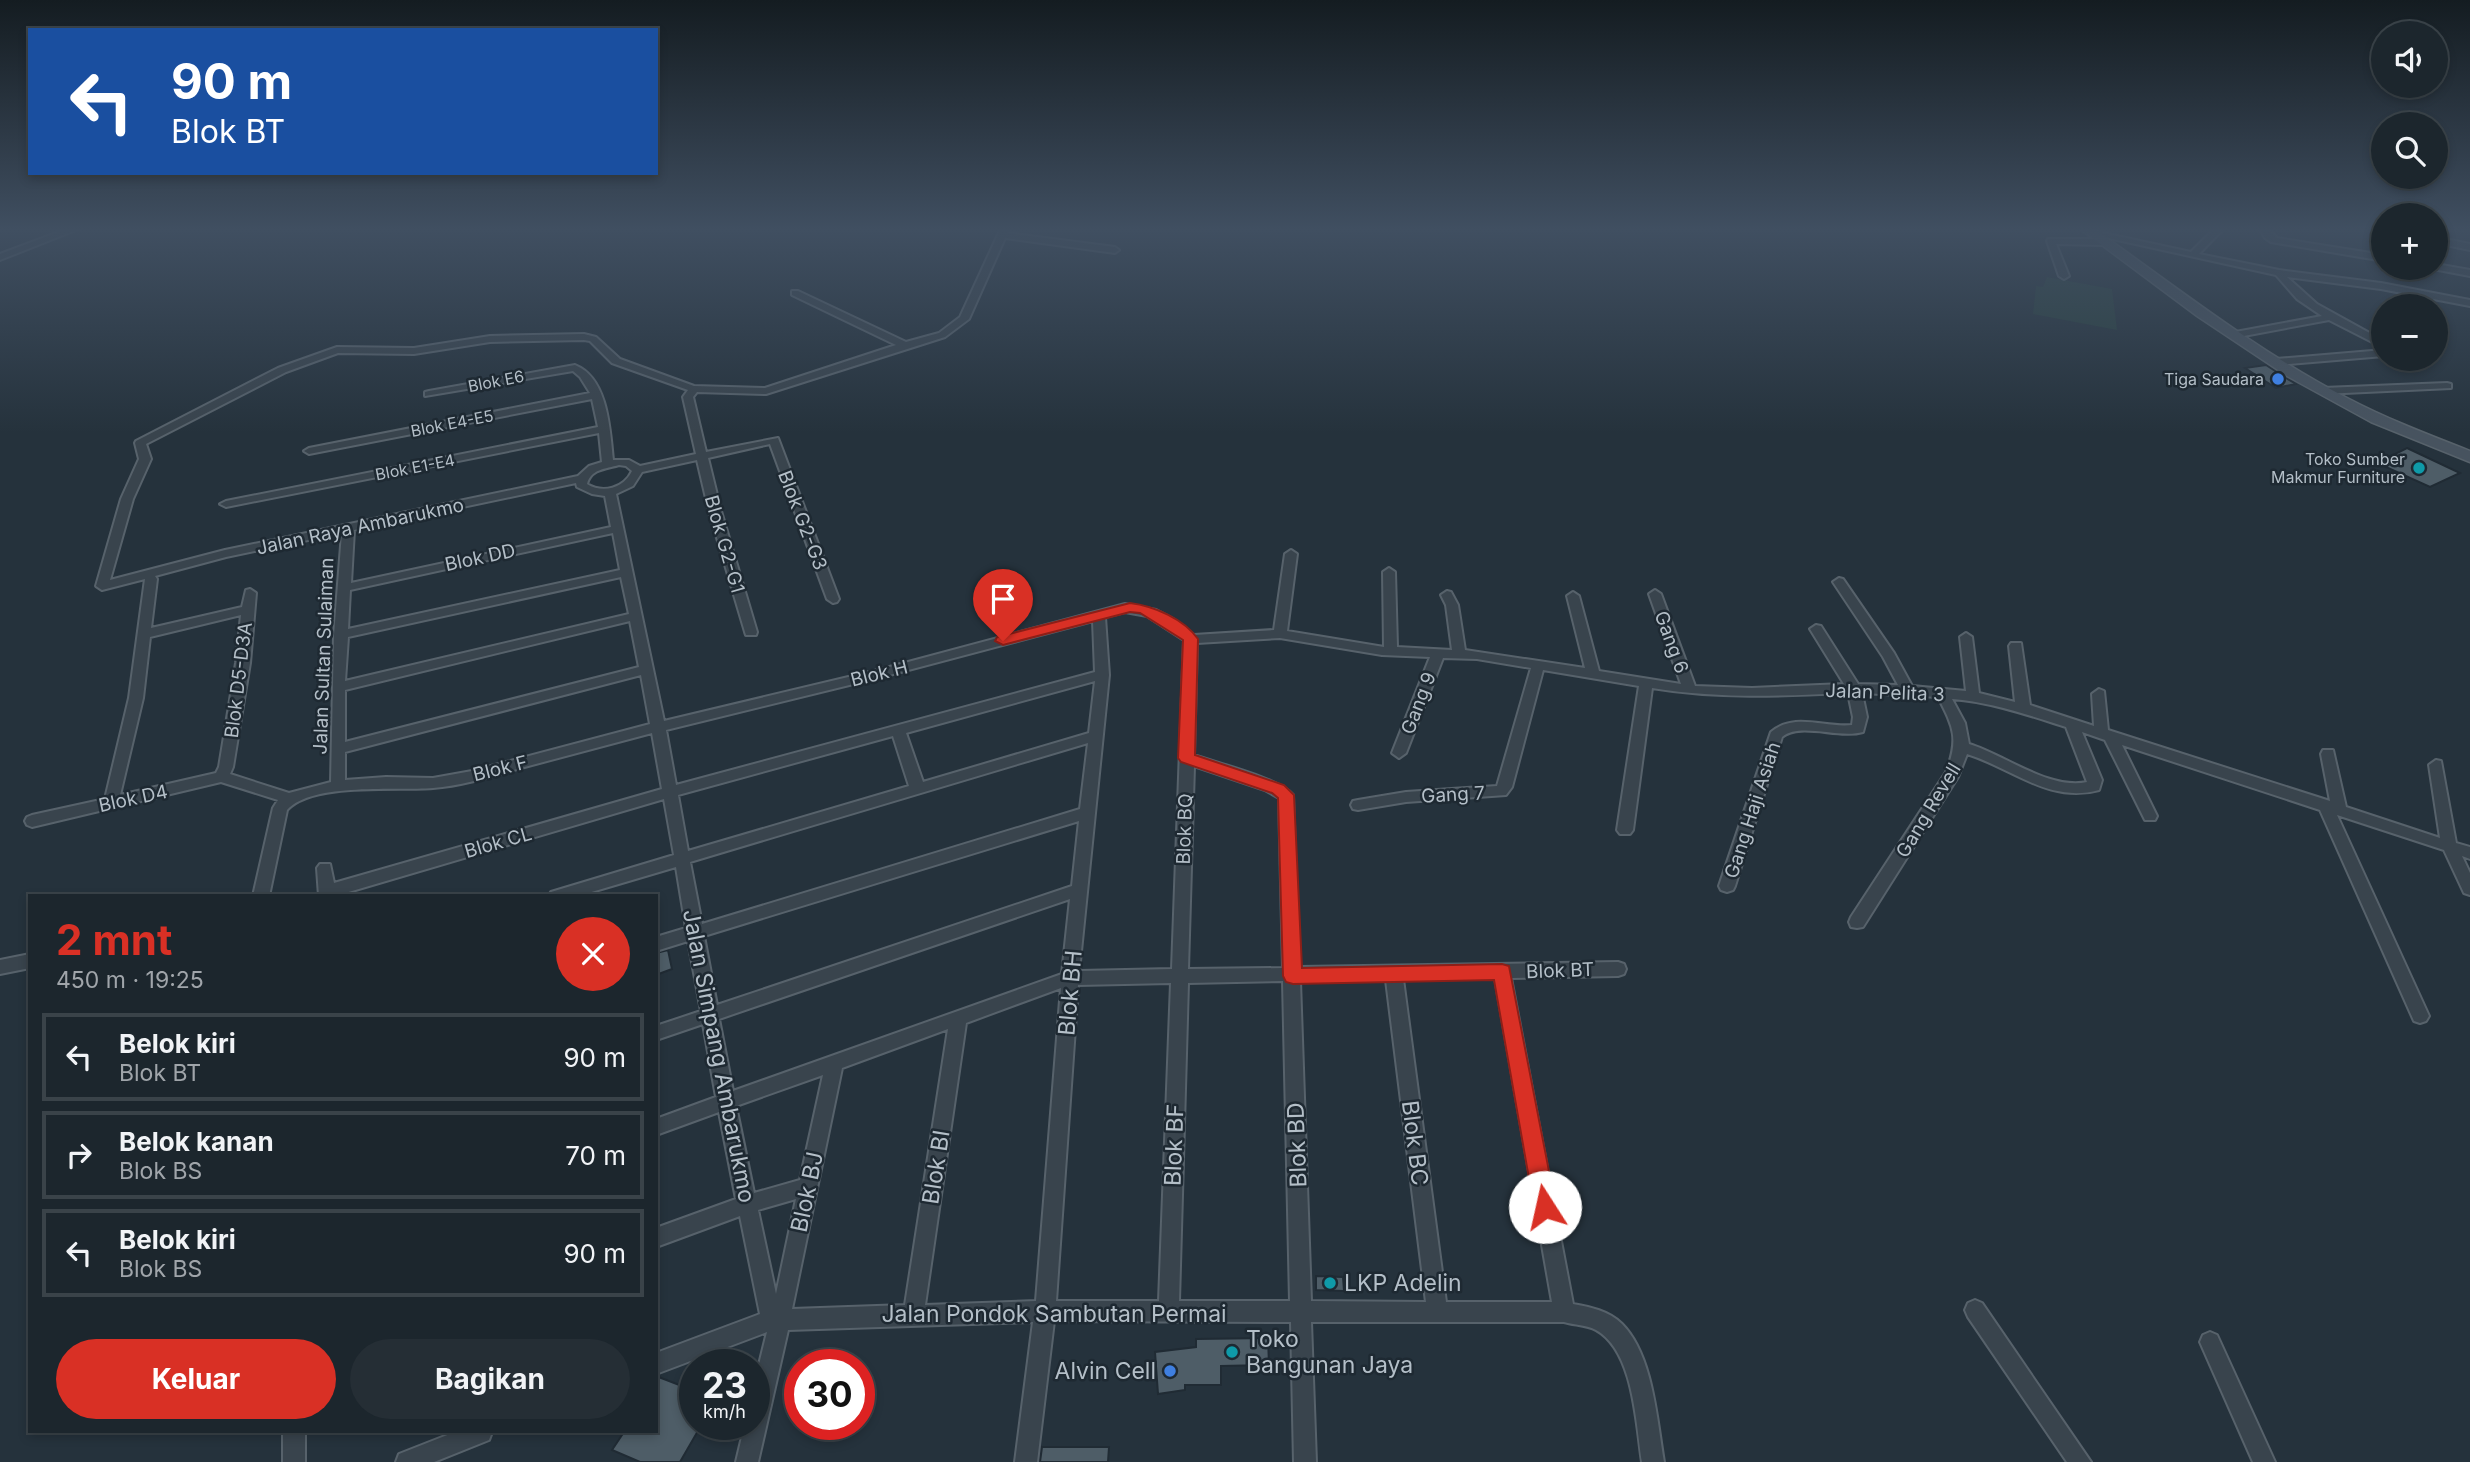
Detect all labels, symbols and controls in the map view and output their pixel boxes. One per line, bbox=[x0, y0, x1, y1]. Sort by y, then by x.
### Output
map controls bbox=[2371, 21, 2448, 371]
button: sound bbox=[2371, 21, 2448, 98]
text: 90 m bbox=[171, 52, 292, 111]
icon: left bbox=[56, 56, 147, 147]
text: Blok BT bbox=[171, 112, 285, 151]
button: search bbox=[2371, 112, 2448, 189]
button: + bbox=[2371, 203, 2448, 280]
button: − bbox=[2371, 294, 2448, 371]
street label: Blok E6 bbox=[466, 366, 526, 396]
place label: Tiga Saudara bbox=[2164, 369, 2264, 389]
marker: Tiga Saudara bbox=[2270, 371, 2286, 387]
street label: Blok E4-E5 bbox=[409, 405, 495, 441]
street label: Blok E1-E4 bbox=[374, 449, 456, 485]
place label: Toko Sumber Makmur Furniture bbox=[2271, 449, 2405, 487]
marker: Toko Sumber Makmur Furniture bbox=[2411, 460, 2427, 476]
street label: Blok G2-G3 bbox=[773, 467, 832, 573]
street label: Jalan Raya Ambarukmo bbox=[254, 493, 466, 560]
street label: Blok G2-G1 bbox=[700, 493, 749, 596]
street label: Blok DD bbox=[443, 539, 518, 576]
street label: Jalan Sultan Sulaiman bbox=[309, 557, 338, 755]
pin bbox=[973, 569, 1033, 641]
icon: arrive bbox=[984, 580, 1022, 618]
street label: Gang 6 bbox=[1650, 608, 1693, 677]
street label: Blok D5-D3A bbox=[220, 621, 257, 739]
street label: Blok H bbox=[848, 655, 910, 692]
street label: Gang 9 bbox=[1396, 669, 1441, 738]
street label: Jalan Pelita 3 bbox=[1825, 679, 1945, 706]
street label: Gang Haji Asiah bbox=[1720, 739, 1785, 881]
street label: Blok F bbox=[470, 751, 530, 786]
street label: Gang Revell bbox=[1891, 759, 1966, 862]
street label: Blok D4 bbox=[96, 780, 170, 817]
street label: Gang 7 bbox=[1421, 781, 1485, 808]
street label: Blok BQ bbox=[1172, 793, 1197, 865]
street label: Blok CL bbox=[462, 822, 534, 863]
street label: Jalan Simpang Ambarukmo bbox=[677, 907, 761, 1205]
text: 2 mnt bbox=[56, 914, 172, 965]
button: close bbox=[556, 917, 630, 991]
street label: Blok BH bbox=[1052, 949, 1088, 1037]
street label: Blok BT bbox=[1526, 958, 1594, 983]
text: 450 m · 19:25 bbox=[56, 966, 204, 994]
text: Belok kiri bbox=[119, 1028, 236, 1059]
icon: left bbox=[60, 1038, 98, 1076]
text: 90 m bbox=[563, 1042, 626, 1073]
text: Blok BT bbox=[119, 1059, 201, 1087]
street label: Blok BC bbox=[1396, 1099, 1434, 1187]
street label: Blok BD bbox=[1282, 1102, 1312, 1188]
street label: Blok BF bbox=[1159, 1103, 1189, 1187]
text: Belok kanan bbox=[119, 1126, 274, 1157]
street label: Blok BI bbox=[916, 1128, 956, 1206]
icon: right bbox=[60, 1136, 98, 1174]
text: 70 m bbox=[565, 1140, 626, 1171]
street label: Blok BJ bbox=[785, 1149, 829, 1235]
text: Blok BS bbox=[119, 1157, 202, 1185]
position arrow bbox=[1508, 1170, 1582, 1244]
text: Belok kiri bbox=[119, 1224, 236, 1255]
icon: left bbox=[60, 1234, 98, 1272]
text: 90 m bbox=[563, 1238, 626, 1269]
text: Blok BS bbox=[119, 1255, 202, 1283]
place label: LKP Adelin bbox=[1344, 1269, 1462, 1297]
marker: LKP Adelin bbox=[1322, 1275, 1338, 1291]
street label: Jalan Pondok Sambutan Permai bbox=[881, 1300, 1227, 1328]
place label: Toko Bangunan Jaya bbox=[1246, 1325, 1413, 1379]
button: Keluar bbox=[56, 1339, 336, 1419]
button: Bagikan bbox=[350, 1339, 630, 1419]
marker: Toko Bangunan Jaya bbox=[1224, 1344, 1240, 1360]
speed limit sign: 30 bbox=[784, 1349, 875, 1440]
place label: Alvin Cell bbox=[1055, 1357, 1156, 1385]
marker: Alvin Cell bbox=[1162, 1363, 1178, 1379]
text: 23 bbox=[702, 1364, 747, 1406]
text: km/h bbox=[703, 1401, 746, 1422]

